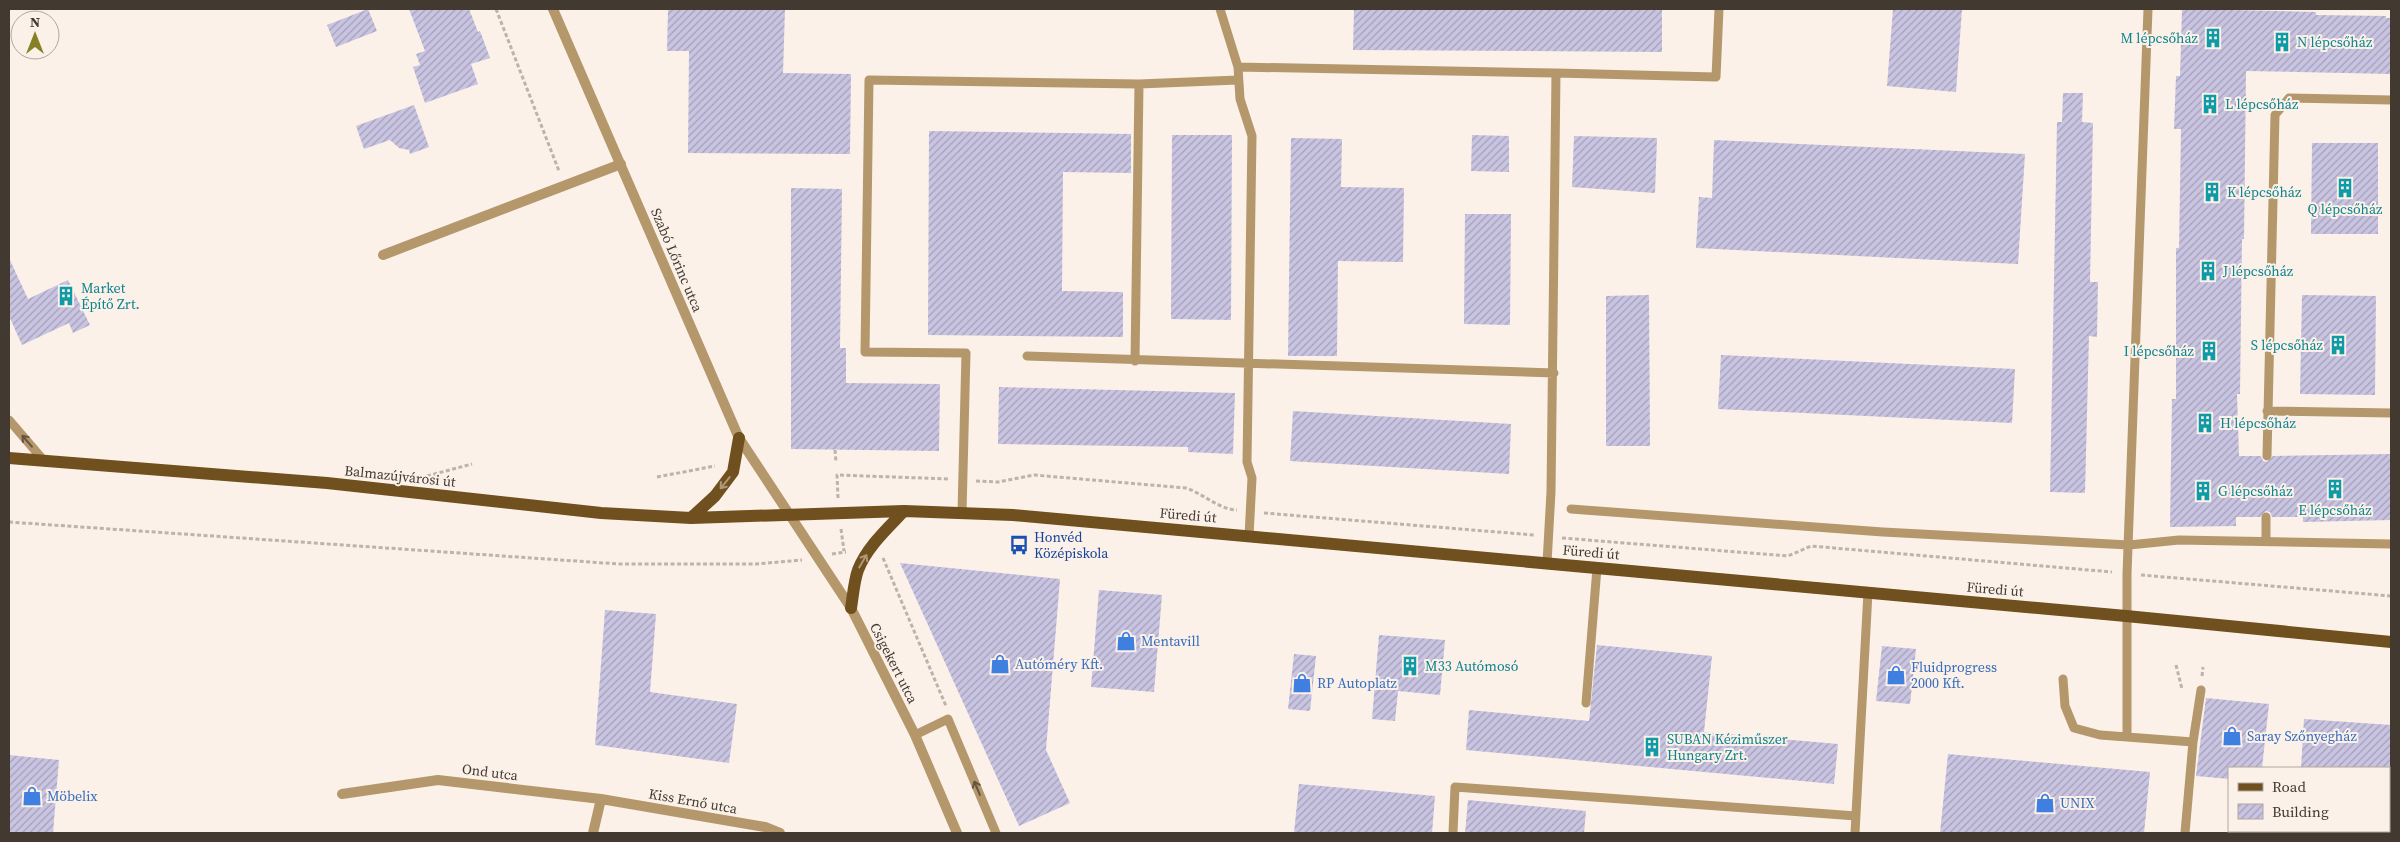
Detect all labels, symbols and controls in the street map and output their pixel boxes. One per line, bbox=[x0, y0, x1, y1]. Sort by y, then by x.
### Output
north arrow bbox=[10, 10, 60, 60]
text: N bbox=[30, 12, 40, 32]
building icon: M lépcsőház bbox=[2202, 27, 2224, 49]
place label: M lépcsőház bbox=[2120, 28, 2199, 48]
building icon: N lépcsőház bbox=[2271, 31, 2293, 53]
place label: N lépcsőház bbox=[2297, 32, 2373, 52]
building icon: L lépcsőház bbox=[2199, 93, 2221, 115]
place label: L lépcsőház bbox=[2225, 94, 2299, 114]
building icon: Q lépcsőház bbox=[2334, 177, 2356, 199]
building icon: K lépcsőház bbox=[2201, 181, 2223, 203]
place label: K lépcsőház bbox=[2227, 182, 2302, 202]
place label: Q lépcsőház bbox=[2308, 199, 2383, 219]
street label: Szabó Lőrinc utca bbox=[646, 205, 708, 316]
building icon: J lépcsőház bbox=[2197, 260, 2219, 282]
place label: J lépcsőház bbox=[2222, 261, 2294, 281]
place label: Market Építő Zrt. bbox=[81, 278, 140, 314]
building icon: Market Építő Zrt. bbox=[55, 285, 77, 307]
building icon: S lépcsőház bbox=[2327, 334, 2349, 356]
place label: S lépcsőház bbox=[2251, 335, 2324, 355]
building icon: I lépcsőház bbox=[2198, 340, 2220, 362]
place label: I lépcsőház bbox=[2124, 341, 2195, 361]
building icon: H lépcsőház bbox=[2194, 412, 2216, 434]
place label: H lépcsőház bbox=[2220, 413, 2297, 433]
one-way arrow bbox=[21, 435, 33, 448]
street label: Balmazújvárosi út bbox=[343, 460, 457, 492]
one-way arrow bbox=[719, 476, 730, 489]
building icon: E lépcsőház bbox=[2324, 478, 2346, 500]
building icon: G lépcsőház bbox=[2192, 480, 2214, 502]
place label: G lépcsőház bbox=[2218, 481, 2293, 501]
place label: E lépcsőház bbox=[2298, 500, 2372, 520]
street label: Füredi út bbox=[1159, 503, 1218, 527]
place label: Honvéd Középiskola bbox=[1034, 527, 1109, 563]
bus stop icon: Honvéd Középiskola bbox=[1008, 534, 1030, 556]
street label: Füredi út bbox=[1562, 540, 1621, 564]
one-way arrow bbox=[858, 554, 868, 569]
street label: Füredi út bbox=[1966, 577, 2025, 601]
street label: Csigekert utca bbox=[865, 619, 923, 708]
shop icon: Mentavill bbox=[1115, 630, 1137, 652]
place label: Mentavill bbox=[1141, 631, 1200, 651]
shop icon: Autóméry Kft. bbox=[989, 653, 1011, 675]
place label: Autóméry Kft. bbox=[1015, 654, 1103, 674]
building icon: M33 Autómosó bbox=[1399, 655, 1421, 677]
place label: M33 Autómosó bbox=[1425, 656, 1519, 676]
place label: Fluidprogress 2000 Kft. bbox=[1911, 657, 1997, 693]
shop icon: Fluidprogress 2000 Kft. bbox=[1885, 664, 1907, 686]
shop icon: RP Autoplatz bbox=[1291, 672, 1313, 694]
place label: RP Autoplatz bbox=[1317, 673, 1398, 693]
shop icon: Saray Szőnyegház bbox=[2221, 725, 2243, 747]
place label: Saray Szőnyegház bbox=[2247, 726, 2357, 746]
place label: SUBAN Kéziműszer Hungary Zrt. bbox=[1667, 729, 1788, 765]
building icon: SUBAN Kéziműszer Hungary Zrt. bbox=[1641, 736, 1663, 758]
street label: Ond utca bbox=[461, 759, 520, 785]
legend bbox=[2228, 767, 2390, 832]
text: Road bbox=[2272, 776, 2306, 797]
one-way arrow bbox=[972, 781, 982, 796]
street label: Kiss Ernő utca bbox=[647, 783, 740, 819]
shop icon: Möbelix bbox=[21, 785, 43, 807]
place label: Möbelix bbox=[47, 786, 98, 806]
shop icon: UNIX bbox=[2034, 792, 2056, 814]
place label: UNIX bbox=[2060, 793, 2094, 813]
text: Building bbox=[2272, 801, 2329, 822]

